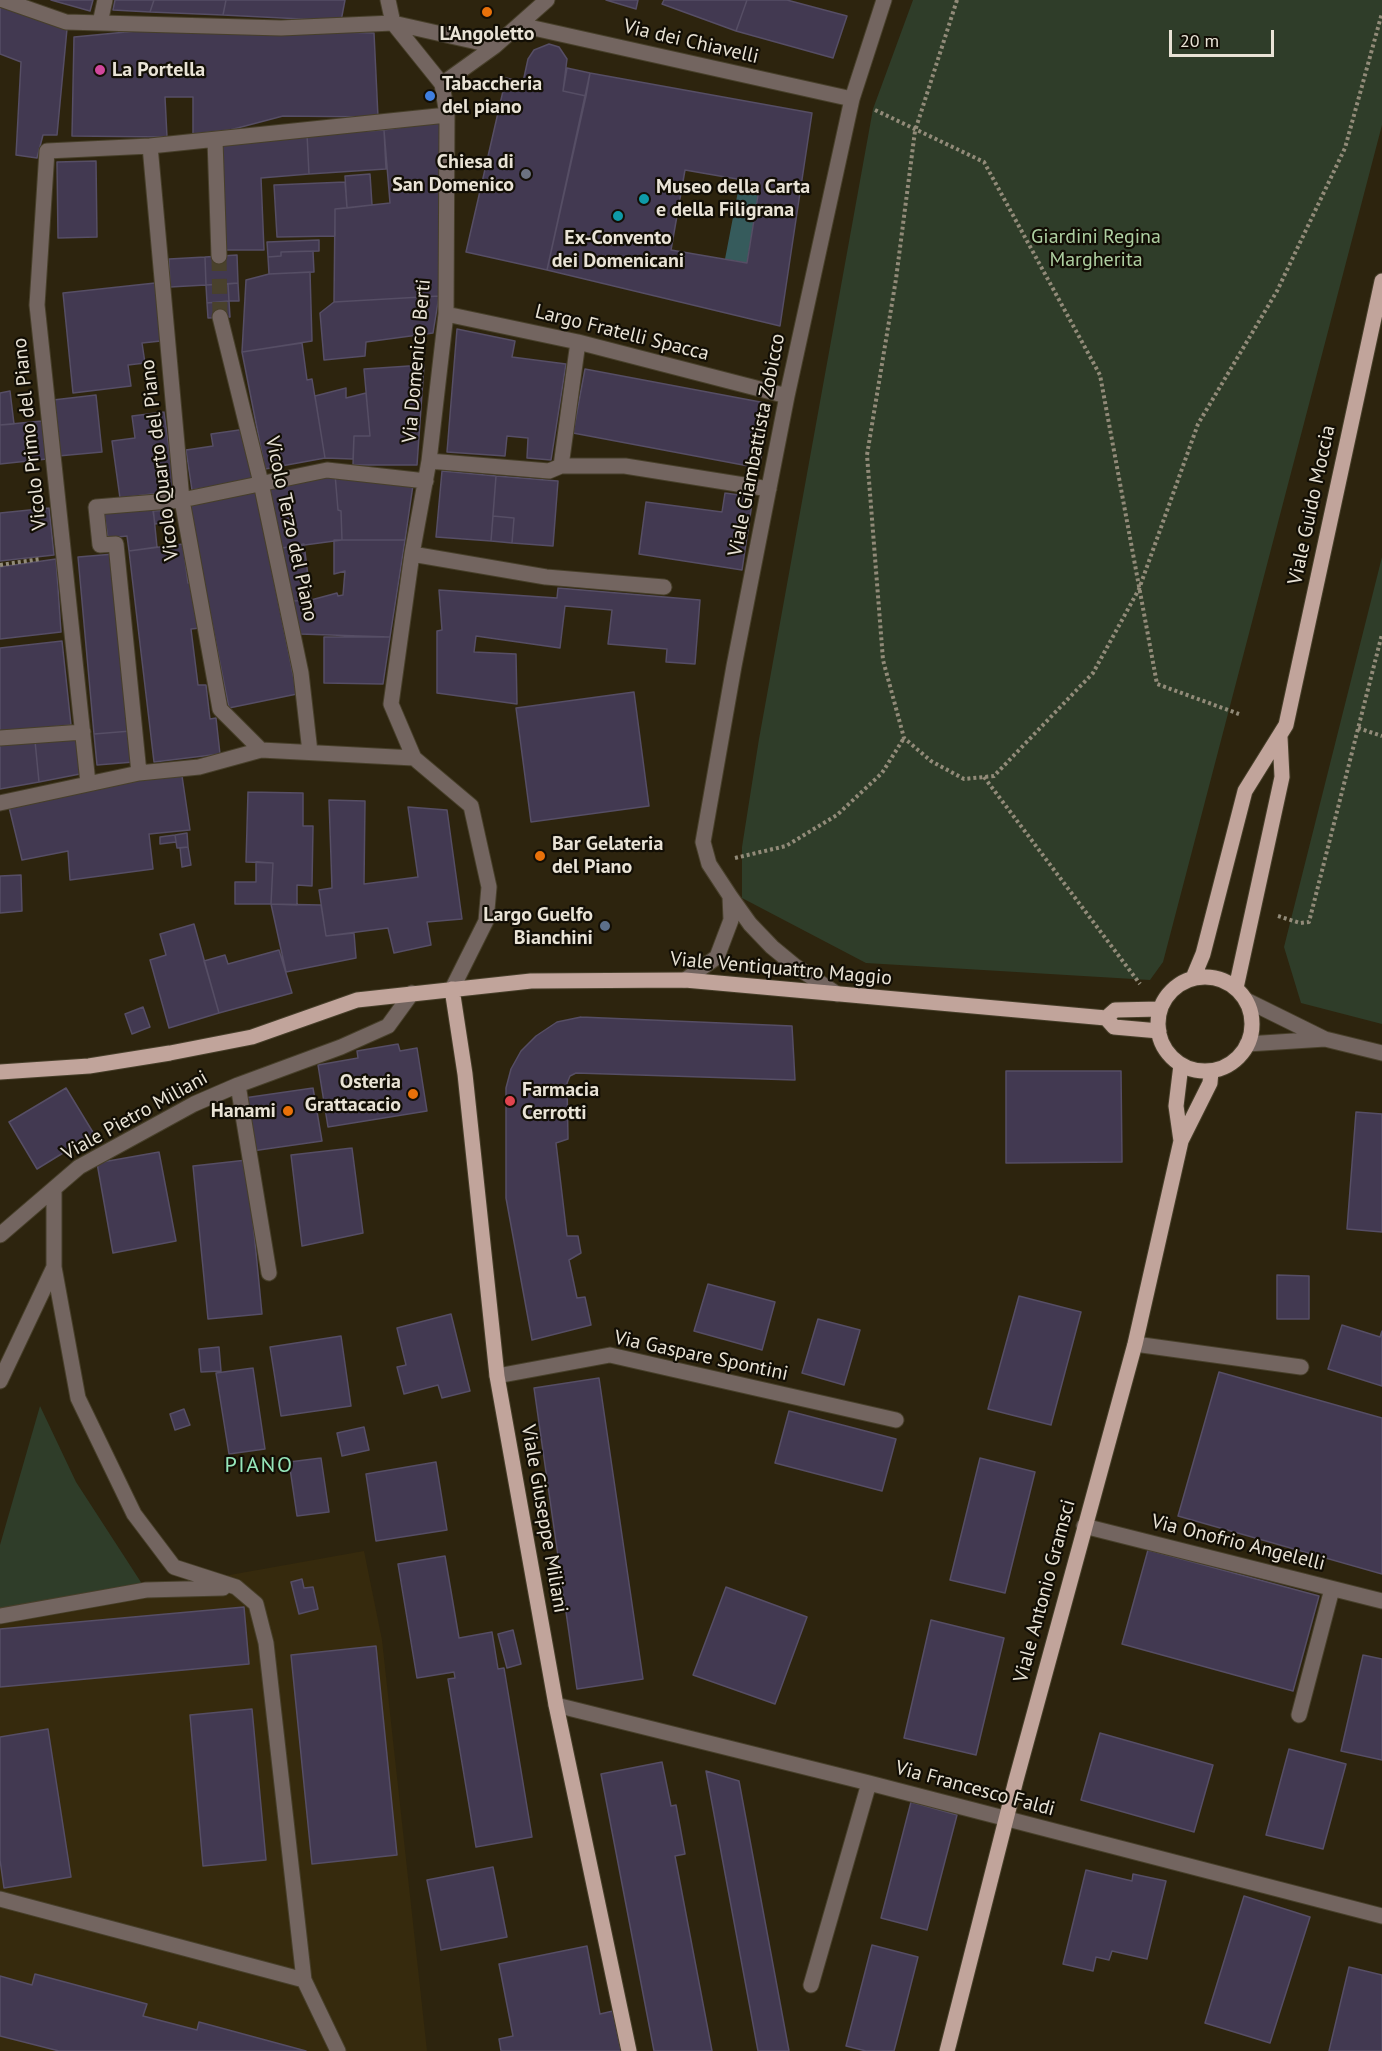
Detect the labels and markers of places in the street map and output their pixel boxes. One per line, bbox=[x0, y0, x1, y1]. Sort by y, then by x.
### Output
marker: L'Angoletto bbox=[480, 5, 494, 19]
place label: L'Angoletto bbox=[440, 22, 534, 46]
place label: La Portella bbox=[112, 58, 205, 82]
marker: La Portella bbox=[93, 63, 107, 77]
place label: Tabaccheria del piano bbox=[442, 72, 542, 119]
marker: Tabaccheria del piano bbox=[423, 89, 437, 103]
place label: Chiesa di San Domenico bbox=[392, 150, 514, 197]
marker: Chiesa di San Domenico bbox=[519, 167, 533, 181]
place label: Museo della Carta e della Filigrana bbox=[656, 175, 810, 222]
marker: Museo della Carta e della Filigrana bbox=[637, 192, 651, 206]
marker: Ex-Convento dei Domenicani bbox=[611, 209, 625, 223]
place label: Ex-Convento dei Domenicani bbox=[552, 226, 684, 273]
place label: Bar Gelateria del Piano bbox=[552, 832, 663, 879]
marker: Bar Gelateria del Piano bbox=[533, 849, 547, 863]
place label: Largo Guelfo Bianchini bbox=[483, 903, 593, 950]
marker: Largo Guelfo Bianchini bbox=[598, 919, 612, 933]
place label: Osteria Grattacacio bbox=[305, 1070, 401, 1117]
place label: Farmacia Cerrotti bbox=[522, 1078, 599, 1125]
marker: Osteria Grattacacio bbox=[406, 1087, 420, 1101]
marker: Farmacia Cerrotti bbox=[503, 1094, 517, 1108]
place label: Hanami bbox=[211, 1099, 276, 1123]
marker: Hanami bbox=[281, 1104, 295, 1118]

